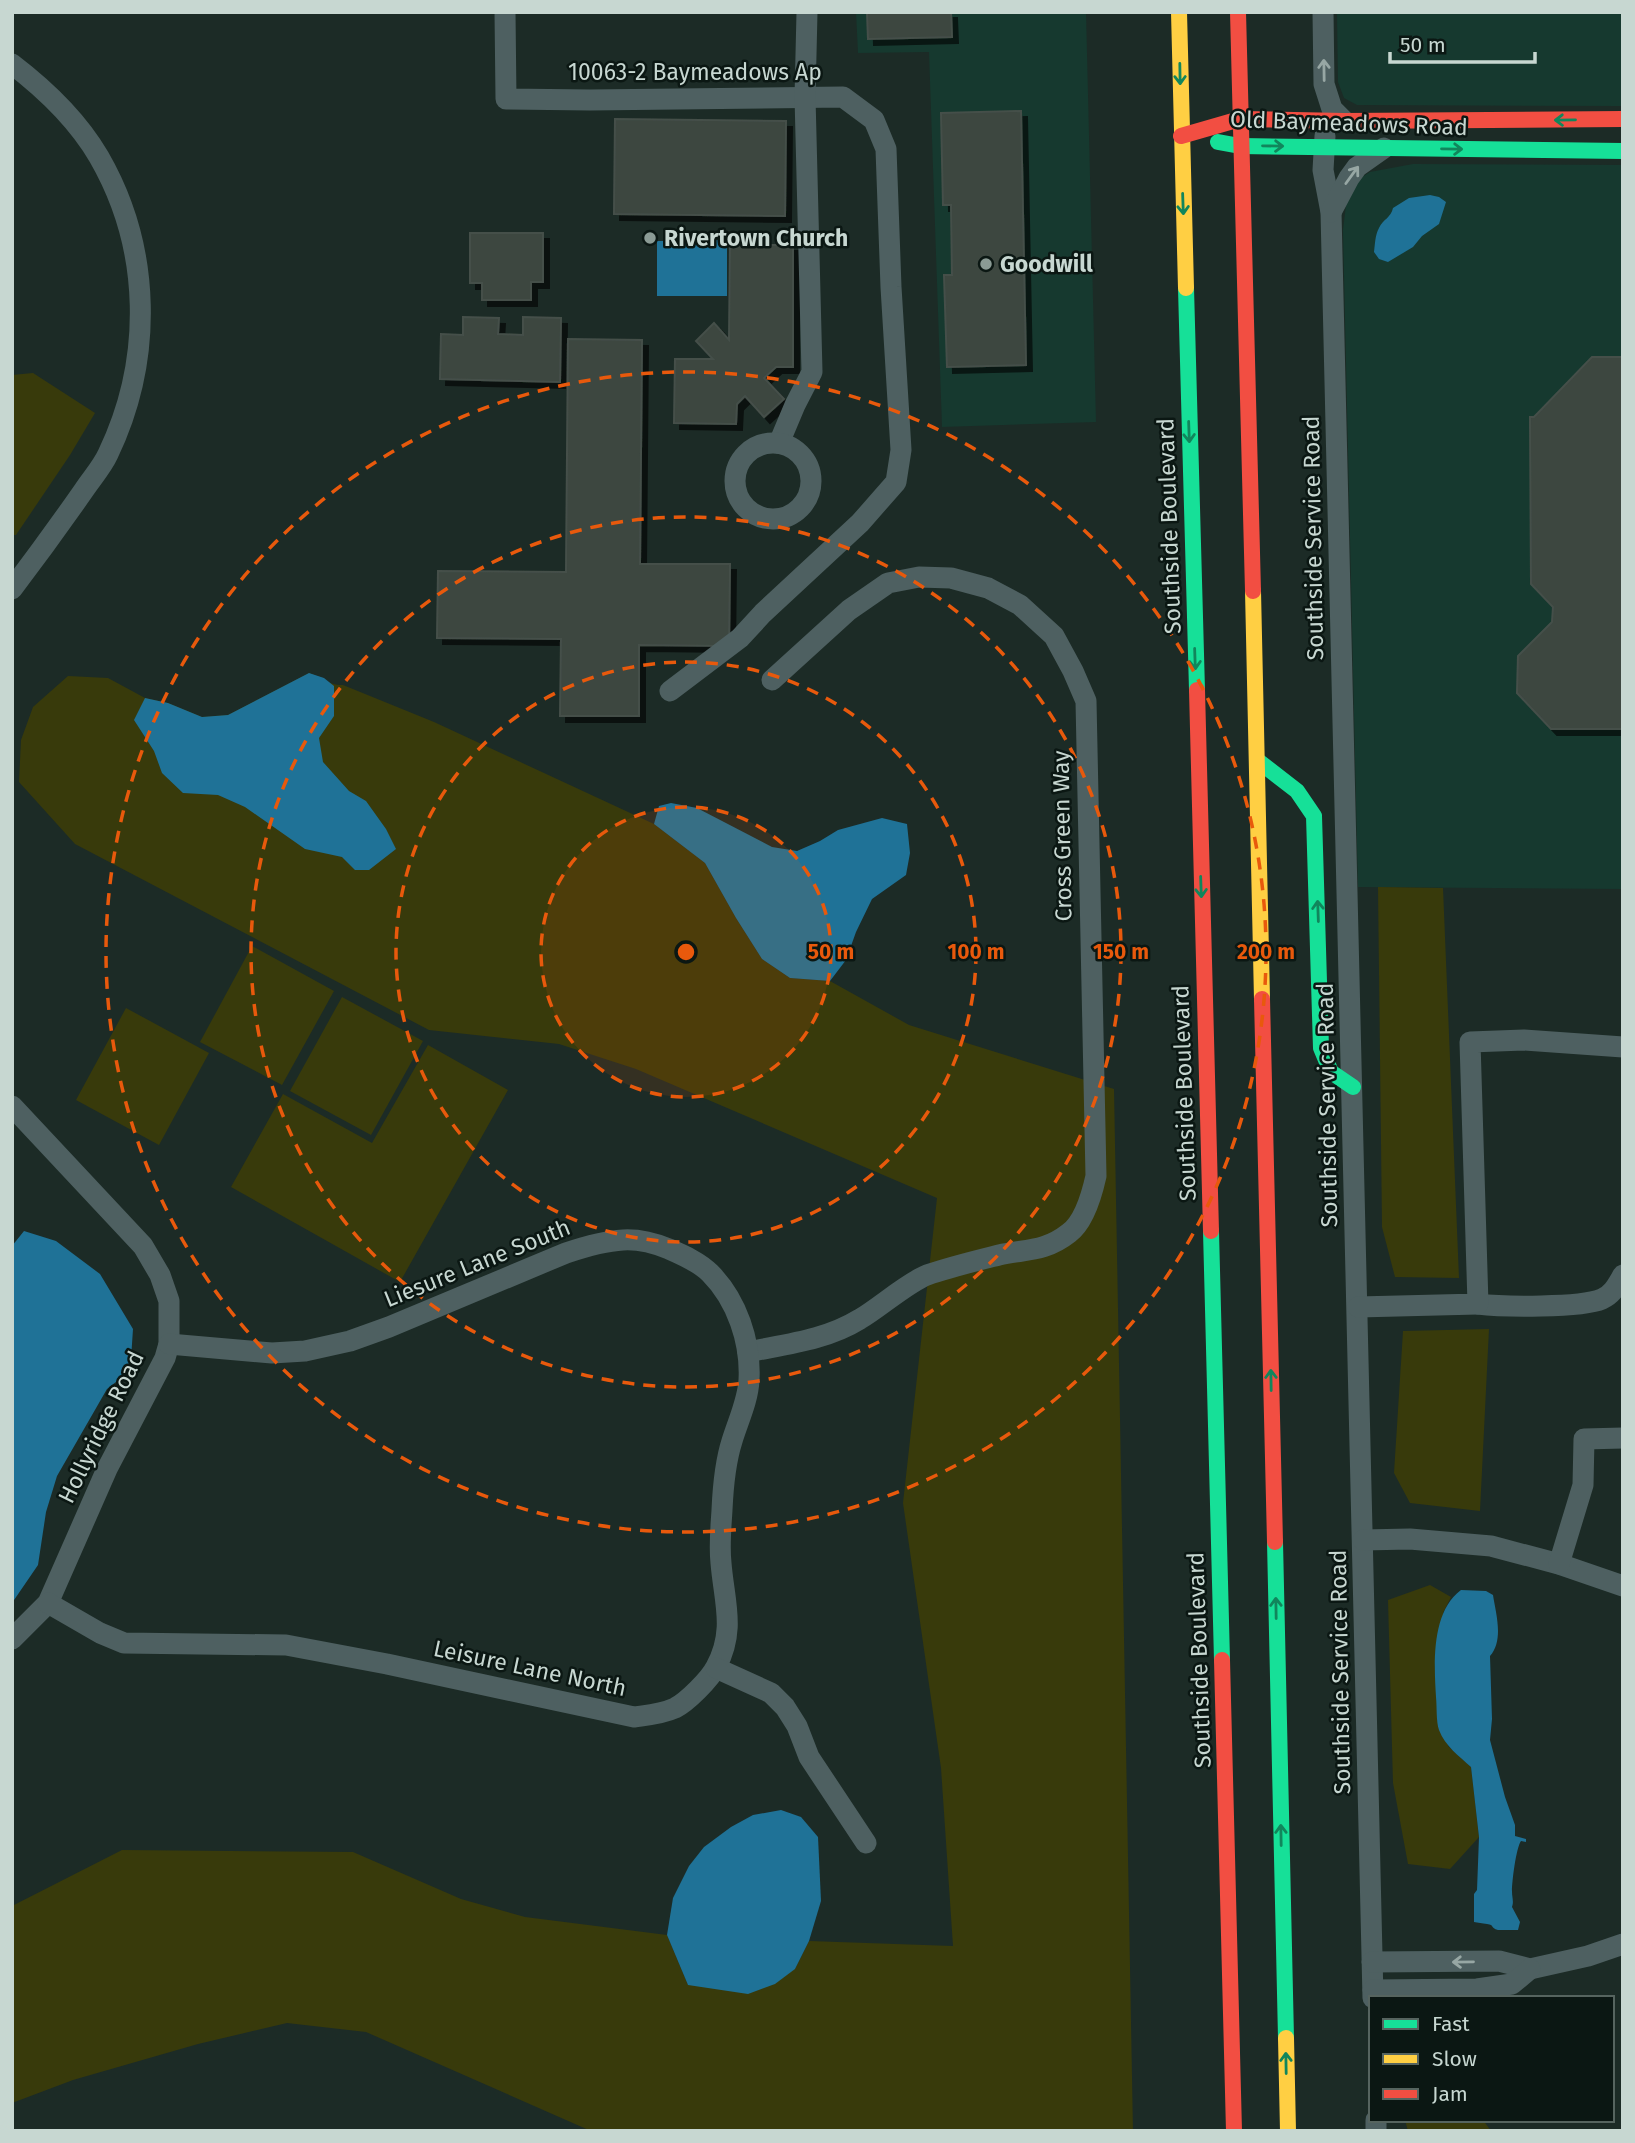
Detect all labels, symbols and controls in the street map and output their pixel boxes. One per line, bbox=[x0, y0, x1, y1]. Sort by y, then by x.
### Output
scale bar bbox=[1390, 21, 1535, 65]
text: 50 m bbox=[1400, 32, 1446, 58]
street label: 10063-2 Baymeadows Ap bbox=[568, 58, 822, 86]
one-way arrow bbox=[1317, 58, 1331, 81]
one-way arrow bbox=[1173, 62, 1187, 85]
street label: Old Baymeadows Road bbox=[1230, 105, 1468, 141]
one-way arrow bbox=[1553, 113, 1576, 127]
one-way arrow bbox=[1262, 139, 1285, 153]
one-way arrow bbox=[1440, 142, 1463, 156]
one-way arrow bbox=[1345, 166, 1359, 185]
one-way arrow bbox=[1177, 193, 1190, 216]
place label: Rivertown Church bbox=[664, 224, 848, 252]
marker: Rivertown Church bbox=[642, 230, 658, 246]
place label: Goodwill bbox=[1000, 250, 1093, 278]
marker: Goodwill bbox=[978, 256, 994, 272]
street label: Southside Service Road bbox=[1297, 415, 1329, 661]
street label: Southside Boulevard bbox=[1151, 418, 1187, 634]
one-way arrow bbox=[1183, 420, 1196, 443]
one-way arrow bbox=[1189, 647, 1202, 670]
street label: Cross Green Way bbox=[1047, 750, 1077, 922]
one-way arrow bbox=[1195, 875, 1208, 898]
one-way arrow bbox=[1311, 899, 1324, 922]
text: 50 m bbox=[808, 939, 854, 965]
text: 100 m bbox=[947, 939, 1005, 965]
text: 150 m bbox=[1093, 939, 1149, 965]
text: 200 m bbox=[1237, 939, 1295, 965]
centre of rings bbox=[674, 940, 698, 964]
street label: Southside Service Road bbox=[1311, 982, 1343, 1228]
street label: Southside Boulevard bbox=[1166, 985, 1202, 1201]
street label: Liesure Lane South bbox=[380, 1213, 574, 1313]
street label: Hollyridge Road bbox=[52, 1346, 150, 1508]
one-way arrow bbox=[1264, 1369, 1277, 1392]
street label: Southside Service Road bbox=[1324, 1549, 1356, 1795]
street label: Southside Boulevard bbox=[1181, 1552, 1217, 1768]
one-way arrow bbox=[1269, 1596, 1283, 1619]
street label: Leisure Lane North bbox=[431, 1634, 629, 1702]
one-way arrow bbox=[1274, 1824, 1288, 1847]
one-way arrow bbox=[1451, 1955, 1474, 1969]
legend bbox=[1369, 1996, 1614, 2122]
text: Fast bbox=[1432, 2011, 1470, 2037]
text: Slow bbox=[1432, 2046, 1477, 2072]
one-way arrow bbox=[1279, 2051, 1293, 2074]
text: Jam bbox=[1432, 2081, 1468, 2107]

